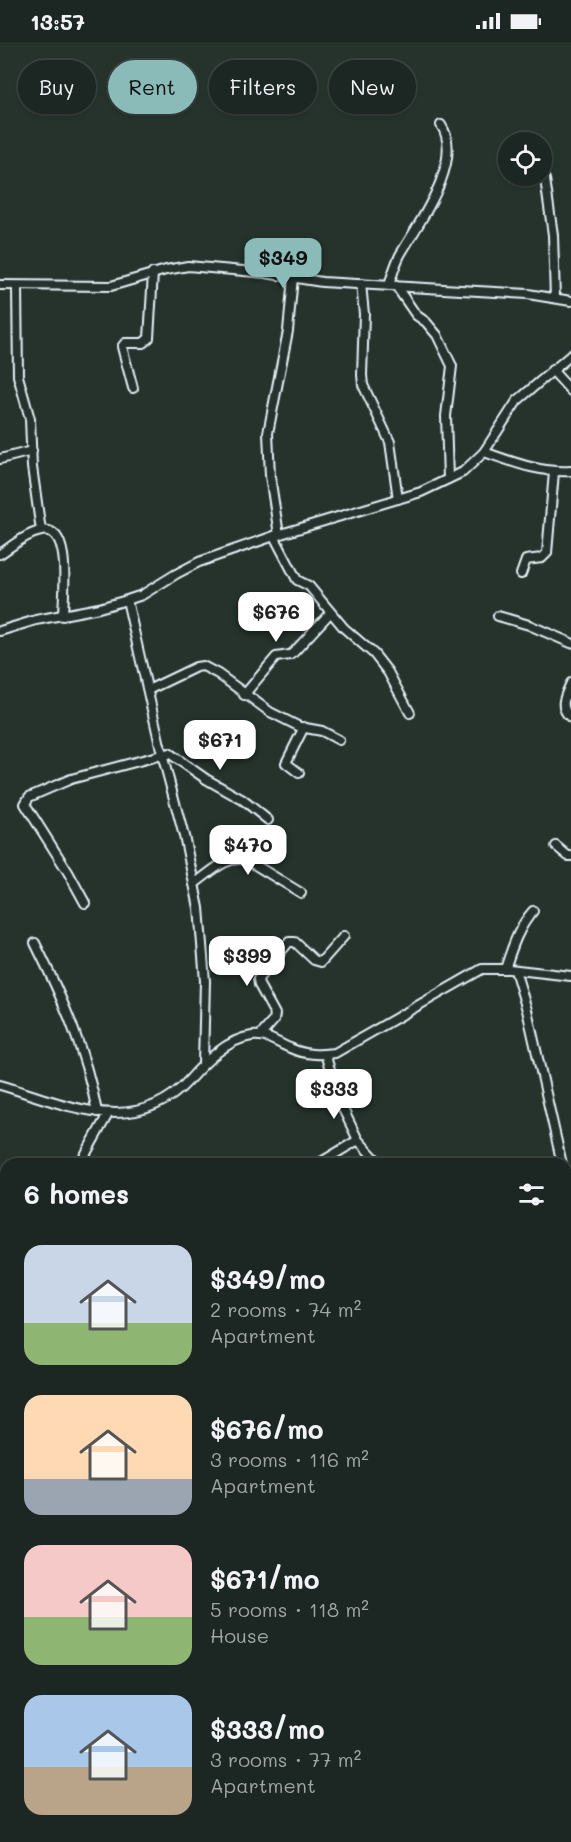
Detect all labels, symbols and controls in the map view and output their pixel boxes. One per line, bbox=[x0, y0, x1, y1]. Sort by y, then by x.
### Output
text: 13:57 bbox=[30, 7, 85, 36]
chip: Buy bbox=[18, 60, 96, 114]
chip: Rent bbox=[108, 60, 197, 114]
chip: Filters bbox=[209, 60, 317, 114]
chip: New bbox=[329, 60, 416, 114]
map controls bbox=[498, 132, 552, 186]
button: locate bbox=[498, 132, 552, 186]
pin: $349 bbox=[247, 238, 319, 289]
text: $349 bbox=[258, 244, 308, 270]
pin: $676 bbox=[240, 592, 312, 643]
text: $676 bbox=[252, 598, 300, 624]
pin: $671 bbox=[184, 720, 256, 771]
text: $671 bbox=[198, 726, 242, 752]
pin: $470 bbox=[212, 825, 284, 876]
text: $470 bbox=[223, 831, 273, 857]
pin: $399 bbox=[211, 936, 283, 987]
text: $399 bbox=[223, 942, 271, 968]
pin: $333 bbox=[298, 1069, 370, 1120]
text: $333 bbox=[310, 1075, 358, 1101]
text: 6 homes bbox=[24, 1177, 129, 1211]
icon: filters bbox=[515, 1178, 548, 1211]
text: $349/mo bbox=[210, 1262, 325, 1296]
icon: home bbox=[72, 1269, 144, 1341]
text: 2 rooms · 74 m² bbox=[210, 1296, 361, 1322]
text: Apartment bbox=[210, 1322, 316, 1348]
text: $676/mo bbox=[210, 1412, 324, 1446]
icon: home bbox=[72, 1419, 144, 1491]
text: 3 rooms · 116 m² bbox=[210, 1446, 369, 1472]
text: Apartment bbox=[210, 1472, 316, 1498]
text: $671/mo bbox=[210, 1562, 319, 1596]
icon: home bbox=[72, 1569, 144, 1641]
text: 5 rooms · 118 m² bbox=[210, 1596, 369, 1622]
text: House bbox=[210, 1622, 269, 1648]
text: $333/mo bbox=[210, 1712, 324, 1746]
icon: home bbox=[72, 1719, 144, 1791]
text: 3 rooms · 77 m² bbox=[210, 1746, 361, 1772]
text: Apartment bbox=[210, 1772, 316, 1798]

